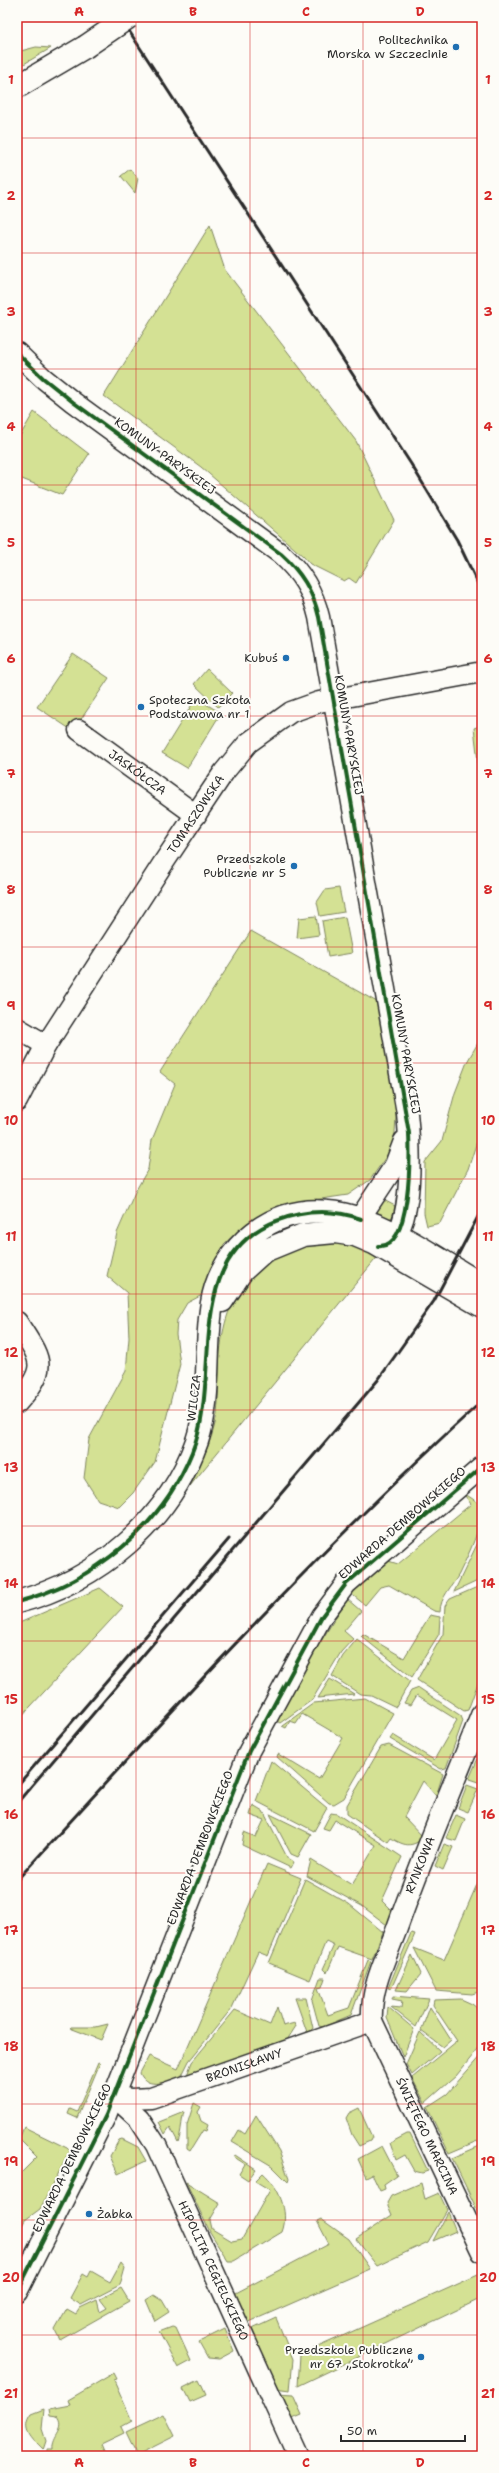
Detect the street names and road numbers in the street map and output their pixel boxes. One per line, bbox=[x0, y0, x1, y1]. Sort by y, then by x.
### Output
street label: KOMUNY PARYSKIEJ bbox=[111, 414, 219, 498]
street label: KOMUNY PARYSKIEJ bbox=[331, 674, 367, 796]
street label: JASKÓŁCZA bbox=[105, 746, 170, 799]
street label: TOMASZOWSKA bbox=[164, 772, 228, 857]
street label: KOMUNY PARYSKIEJ bbox=[388, 993, 424, 1115]
street label: WILCZA bbox=[183, 1373, 205, 1422]
street label: EDWARDA DEMBOWSKIEGO bbox=[335, 1463, 469, 1583]
street label: EDWARDA DEMBOWSKIEGO bbox=[163, 1768, 237, 1928]
street label: RYNKOWA bbox=[401, 1834, 439, 1896]
street label: BRONISŁAWY bbox=[204, 2045, 285, 2086]
street label: ŚWIĘTEGO MARCINA bbox=[392, 2075, 462, 2198]
street label: EDWARDA DEMBOWSKIEGO bbox=[29, 2081, 115, 2235]
street label: HIPOLITA CEGIELSKIEGO bbox=[174, 2198, 252, 2343]

